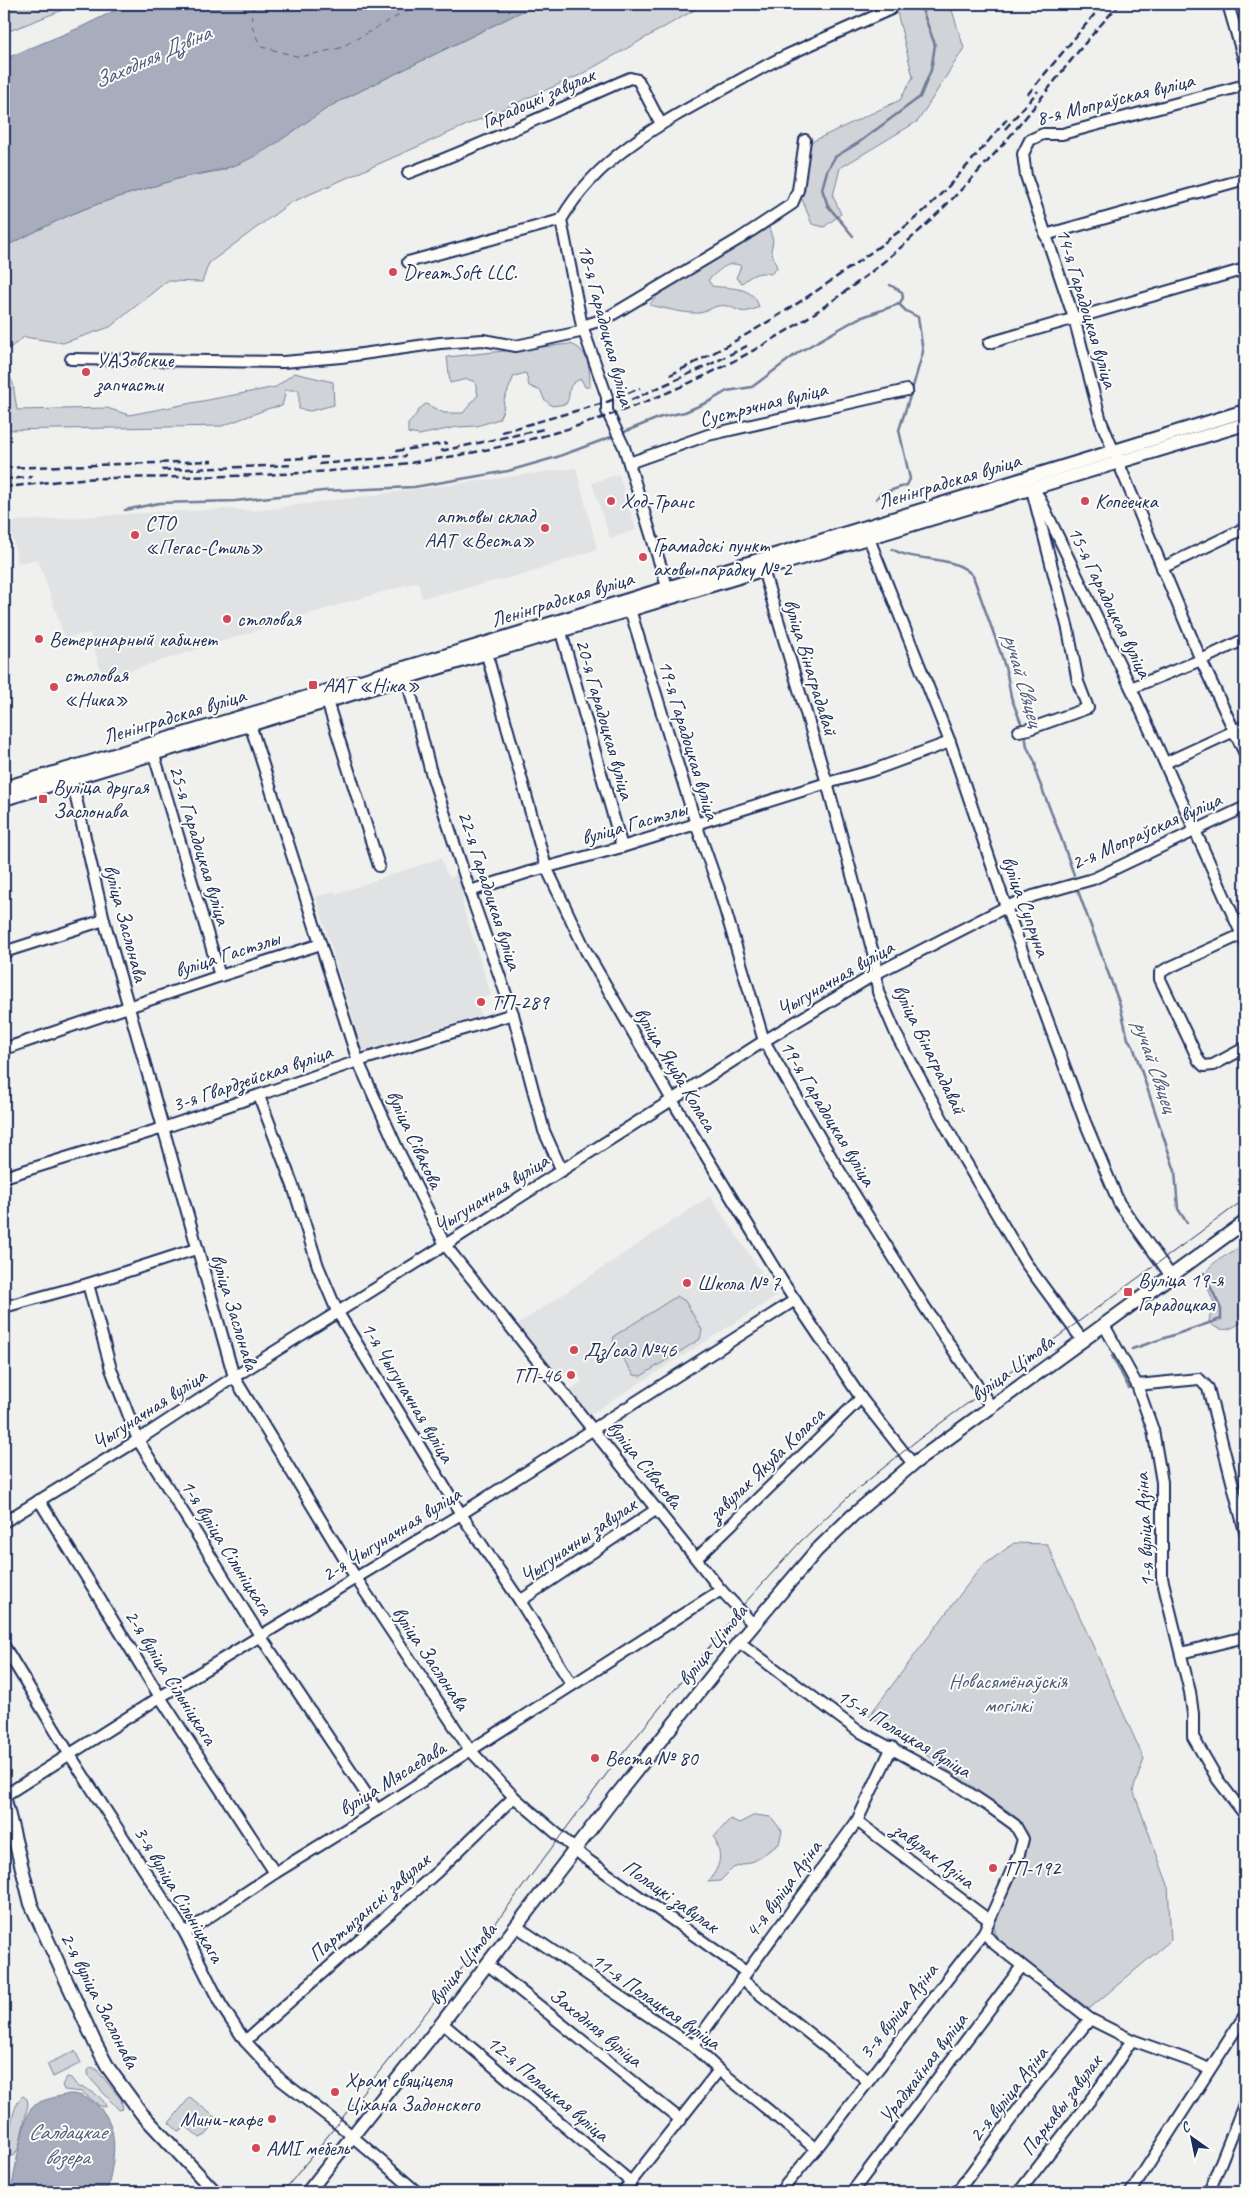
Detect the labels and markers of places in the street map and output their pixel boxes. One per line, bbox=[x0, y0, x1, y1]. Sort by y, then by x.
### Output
place label: DreamSoft LLC. bbox=[403, 259, 518, 285]
marker: DreamSoft LLC. bbox=[387, 266, 399, 278]
place label: УАЗовские запчасти bbox=[93, 347, 174, 398]
marker: УАЗовские запчасти bbox=[80, 366, 92, 378]
place label: Ход-Транс bbox=[621, 488, 696, 514]
place label: Копеечка bbox=[1095, 488, 1159, 514]
marker: Ход-Транс bbox=[605, 495, 617, 507]
marker: Копеечка bbox=[1079, 495, 1091, 507]
place label: аптовы склад ААТ «Веста» bbox=[424, 503, 538, 553]
place label: СТО «Пегас-Стиль» bbox=[145, 510, 264, 560]
marker: аптовы склад ААТ «Веста» bbox=[539, 522, 551, 534]
marker: СТО «Пегас-Стиль» bbox=[129, 529, 141, 541]
place label: Грамадскі пункт аховы парадку № 2 bbox=[653, 532, 793, 582]
marker: Грамадскі пункт аховы парадку № 2 bbox=[637, 551, 649, 563]
place label: столовая bbox=[237, 606, 302, 632]
marker: столовая bbox=[221, 613, 233, 625]
place label: Ветеринарный кабинет bbox=[49, 626, 218, 652]
marker: Ветеринарный кабинет bbox=[33, 633, 45, 645]
place label: столовая «Ника» bbox=[64, 662, 129, 712]
place label: ААТ «Ніка» bbox=[323, 672, 420, 698]
marker: ААТ «Ніка» bbox=[307, 679, 319, 691]
marker: столовая «Ника» bbox=[48, 681, 60, 693]
place label: Вуліца другая Заслонава bbox=[53, 774, 150, 824]
marker: Вуліца другая Заслонава bbox=[37, 793, 49, 805]
place label: ТП-289 bbox=[491, 989, 550, 1015]
marker: ТП-289 bbox=[475, 996, 487, 1008]
place label: Вуліца 19-я Гарадоцкая bbox=[1138, 1267, 1225, 1317]
place label: Школа № 7 bbox=[697, 1270, 782, 1296]
marker: Школа № 7 bbox=[681, 1277, 693, 1289]
marker: Вуліца 19-я Гарадоцкая bbox=[1122, 1286, 1134, 1298]
place label: Дз/сад №46 bbox=[584, 1337, 677, 1364]
marker: Дз/сад №46 bbox=[568, 1344, 580, 1356]
place label: ТП-46 bbox=[513, 1362, 562, 1388]
marker: ТП-46 bbox=[565, 1369, 577, 1381]
place label: Веста № 80 bbox=[605, 1745, 699, 1771]
marker: Веста № 80 bbox=[589, 1752, 601, 1764]
place label: ТП-192 bbox=[1003, 1855, 1062, 1881]
marker: ТП-192 bbox=[987, 1862, 999, 1874]
place label: Храм свяціцеля Ціхана Задонского bbox=[345, 2067, 481, 2117]
marker: Храм свяціцеля Ціхана Задонского bbox=[329, 2086, 341, 2098]
place label: Мини-кафе bbox=[180, 2106, 263, 2132]
marker: Мини-кафе bbox=[266, 2113, 278, 2125]
place label: AMI мебель bbox=[266, 2135, 350, 2161]
marker: AMI мебель bbox=[250, 2142, 262, 2154]

